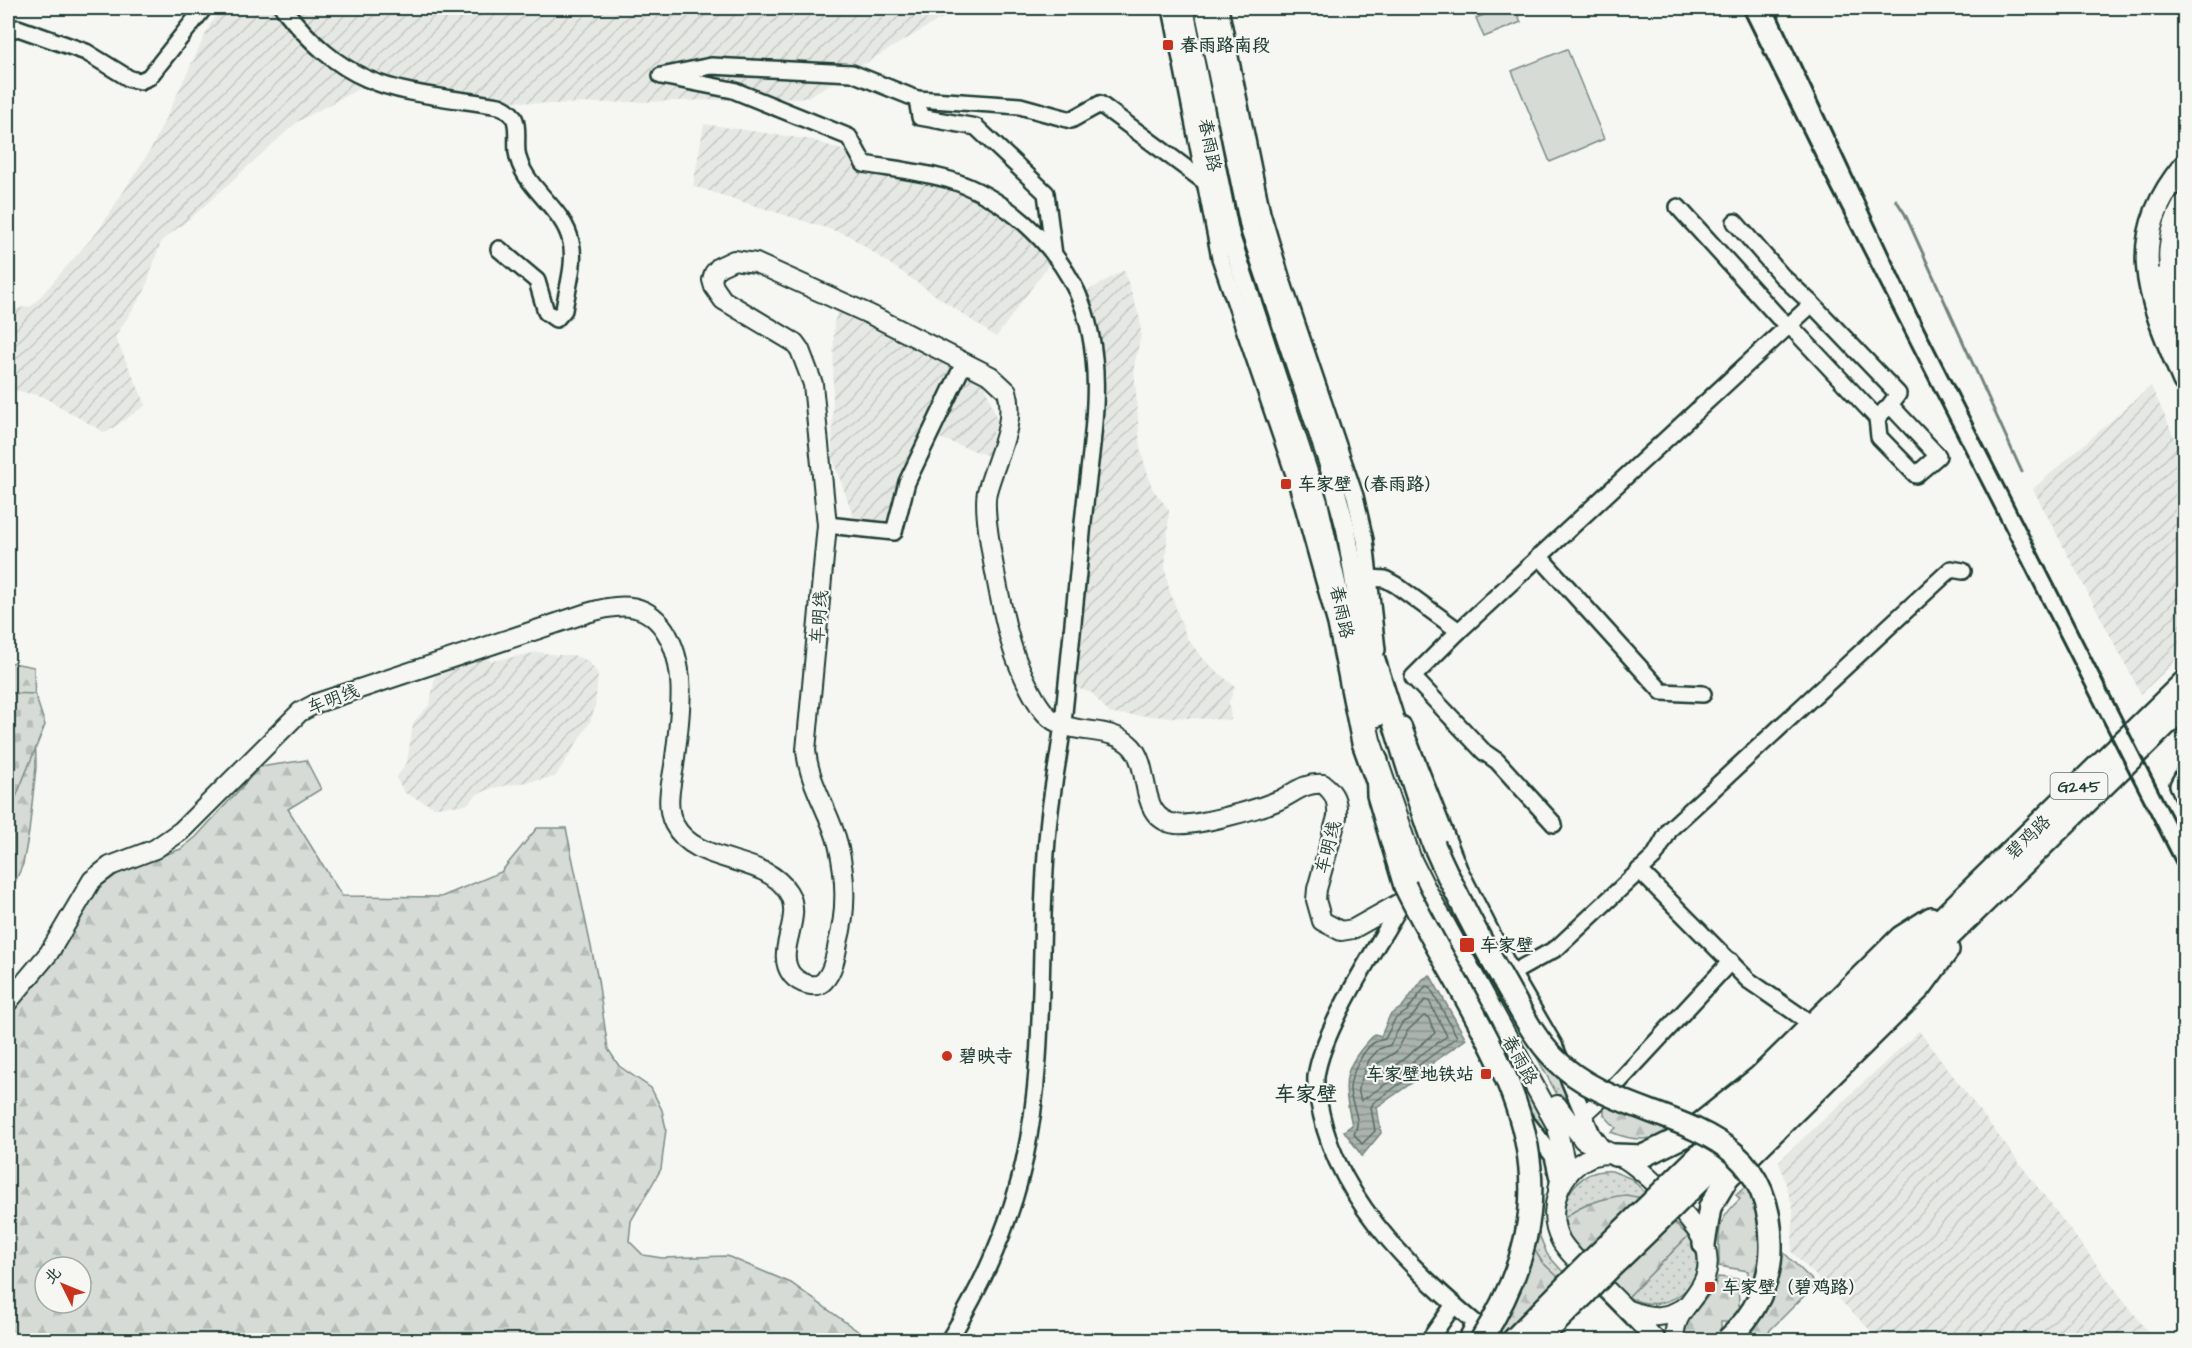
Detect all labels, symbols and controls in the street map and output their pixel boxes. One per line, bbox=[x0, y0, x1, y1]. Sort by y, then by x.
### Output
place label: 春雨路南段 bbox=[1180, 33, 1270, 58]
marker: 春雨路南段 bbox=[1161, 38, 1175, 52]
street label: 春雨路 bbox=[1192, 116, 1227, 174]
place label: 车家壁（春雨路） bbox=[1298, 472, 1442, 497]
marker: 车家壁（春雨路） bbox=[1279, 477, 1293, 491]
street label: 春雨路 bbox=[1324, 583, 1359, 641]
street label: 车明线 bbox=[805, 589, 834, 645]
street label: 车明线 bbox=[303, 678, 363, 721]
road number: G245 bbox=[2050, 773, 2108, 799]
street label: 碧鸡路 bbox=[2000, 810, 2056, 865]
street label: 车明线 bbox=[1309, 818, 1348, 876]
place label: 车家壁 bbox=[1480, 933, 1534, 958]
marker: 车家壁 bbox=[1458, 936, 1476, 954]
street label: 春雨路 bbox=[1496, 1031, 1544, 1090]
place label: 碧映寺 bbox=[959, 1044, 1013, 1069]
marker: 碧映寺 bbox=[940, 1049, 954, 1063]
place label: 车家壁地铁站 bbox=[1366, 1062, 1474, 1087]
marker: 车家壁地铁站 bbox=[1479, 1067, 1493, 1081]
district label: 车家壁 bbox=[1275, 1080, 1338, 1109]
north arrow bbox=[33, 1255, 93, 1315]
text: 北 bbox=[39, 1262, 66, 1289]
place label: 车家壁（碧鸡路） bbox=[1722, 1275, 1866, 1300]
marker: 车家壁（碧鸡路） bbox=[1703, 1280, 1717, 1294]

